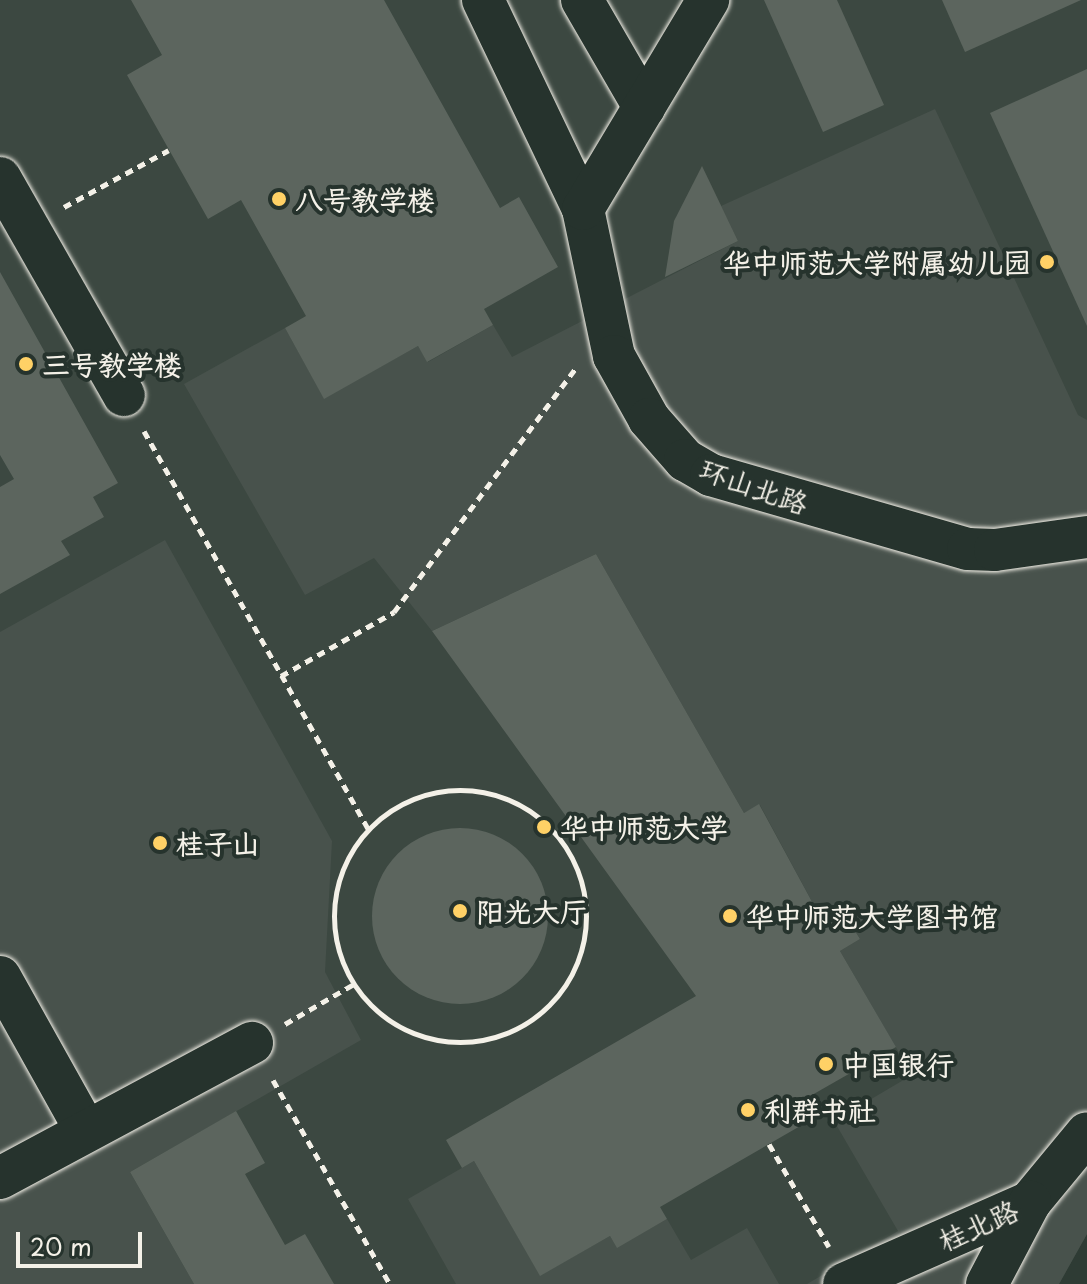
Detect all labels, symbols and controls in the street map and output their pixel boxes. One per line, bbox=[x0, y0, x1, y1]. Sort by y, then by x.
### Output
place label: 八号教学楼 bbox=[295, 182, 435, 216]
marker: 八号教学楼 bbox=[270, 190, 288, 208]
place label: 华中师范大学附属幼儿园 bbox=[723, 245, 1031, 279]
marker: 华中师范大学附属幼儿园 bbox=[1038, 253, 1056, 271]
place label: 三号教学楼 bbox=[42, 347, 182, 381]
marker: 三号教学楼 bbox=[17, 355, 35, 373]
street label: 环山北路 bbox=[696, 452, 812, 520]
place label: 华中师范大学 bbox=[560, 810, 728, 844]
marker: 华中师范大学 bbox=[535, 818, 553, 836]
place label: 桂子山 bbox=[176, 826, 260, 860]
marker: 桂子山 bbox=[151, 834, 169, 852]
place label: 阳光大厅 bbox=[476, 894, 588, 928]
place label: 华中师范大学图书馆 bbox=[746, 899, 998, 933]
marker: 阳光大厅 bbox=[451, 902, 469, 920]
marker: 华中师范大学图书馆 bbox=[721, 907, 739, 925]
place label: 中国银行 bbox=[842, 1047, 954, 1081]
marker: 中国银行 bbox=[817, 1055, 835, 1073]
place label: 利群书社 bbox=[764, 1093, 876, 1127]
marker: 利群书社 bbox=[739, 1101, 757, 1119]
street label: 桂北路 bbox=[933, 1193, 1023, 1257]
scale bar bbox=[20, 1216, 146, 1266]
text: 20 m bbox=[30, 1228, 92, 1264]

